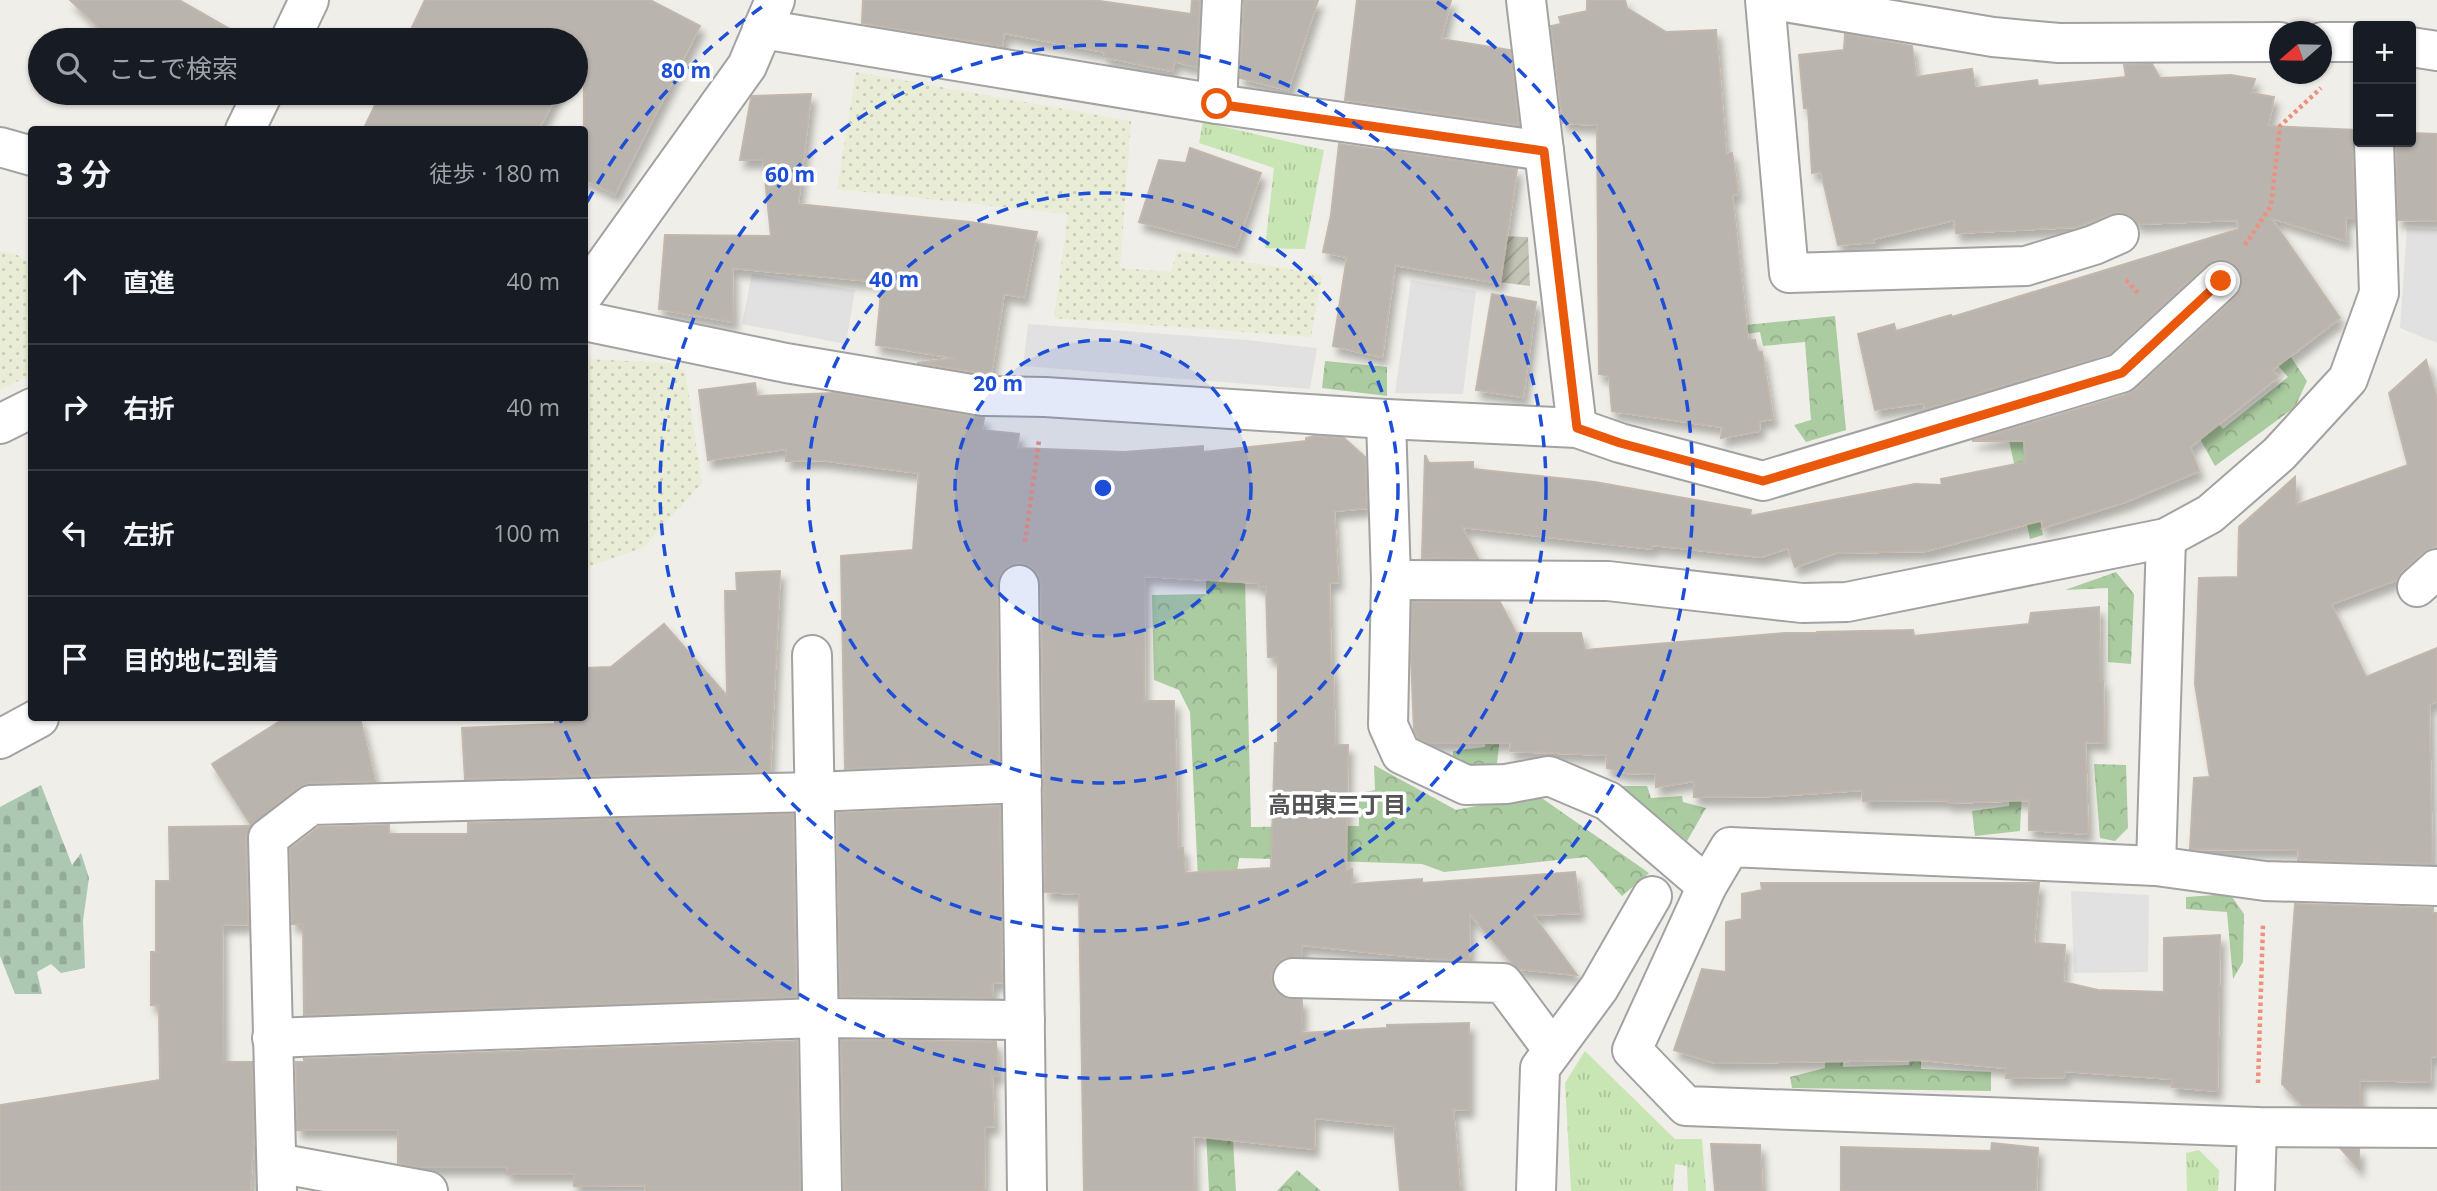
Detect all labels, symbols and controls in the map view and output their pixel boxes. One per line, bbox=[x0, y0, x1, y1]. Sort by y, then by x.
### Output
north arrow bbox=[2269, 21, 2332, 84]
map controls bbox=[2353, 21, 2416, 147]
button: + bbox=[2353, 21, 2416, 84]
search box bbox=[28, 28, 588, 105]
icon: search bbox=[52, 48, 90, 86]
text: ここで検索 bbox=[108, 50, 238, 86]
text: 80 m bbox=[661, 56, 711, 84]
button: − bbox=[2353, 84, 2416, 147]
route start bbox=[1201, 88, 1232, 119]
text: 3 分 bbox=[56, 153, 111, 194]
text: 徒歩 · 180 m bbox=[429, 157, 560, 189]
text: 60 m bbox=[765, 160, 815, 188]
icon: ahead bbox=[56, 262, 94, 300]
text: 直進 bbox=[123, 264, 175, 300]
text: 40 m bbox=[506, 265, 560, 297]
text: 40 m bbox=[869, 265, 919, 293]
route end bbox=[2205, 265, 2236, 296]
text: 20 m bbox=[973, 369, 1023, 397]
icon: right bbox=[56, 388, 94, 426]
text: 右折 bbox=[123, 390, 175, 426]
text: 40 m bbox=[506, 391, 560, 423]
centre of rings bbox=[1091, 476, 1115, 500]
icon: left bbox=[56, 514, 94, 552]
text: 左折 bbox=[123, 516, 175, 552]
text: 100 m bbox=[493, 517, 560, 549]
icon: arrive bbox=[56, 640, 94, 678]
text: 目的地に到着 bbox=[123, 642, 279, 678]
district label: 高田東三丁目 bbox=[1268, 788, 1406, 820]

